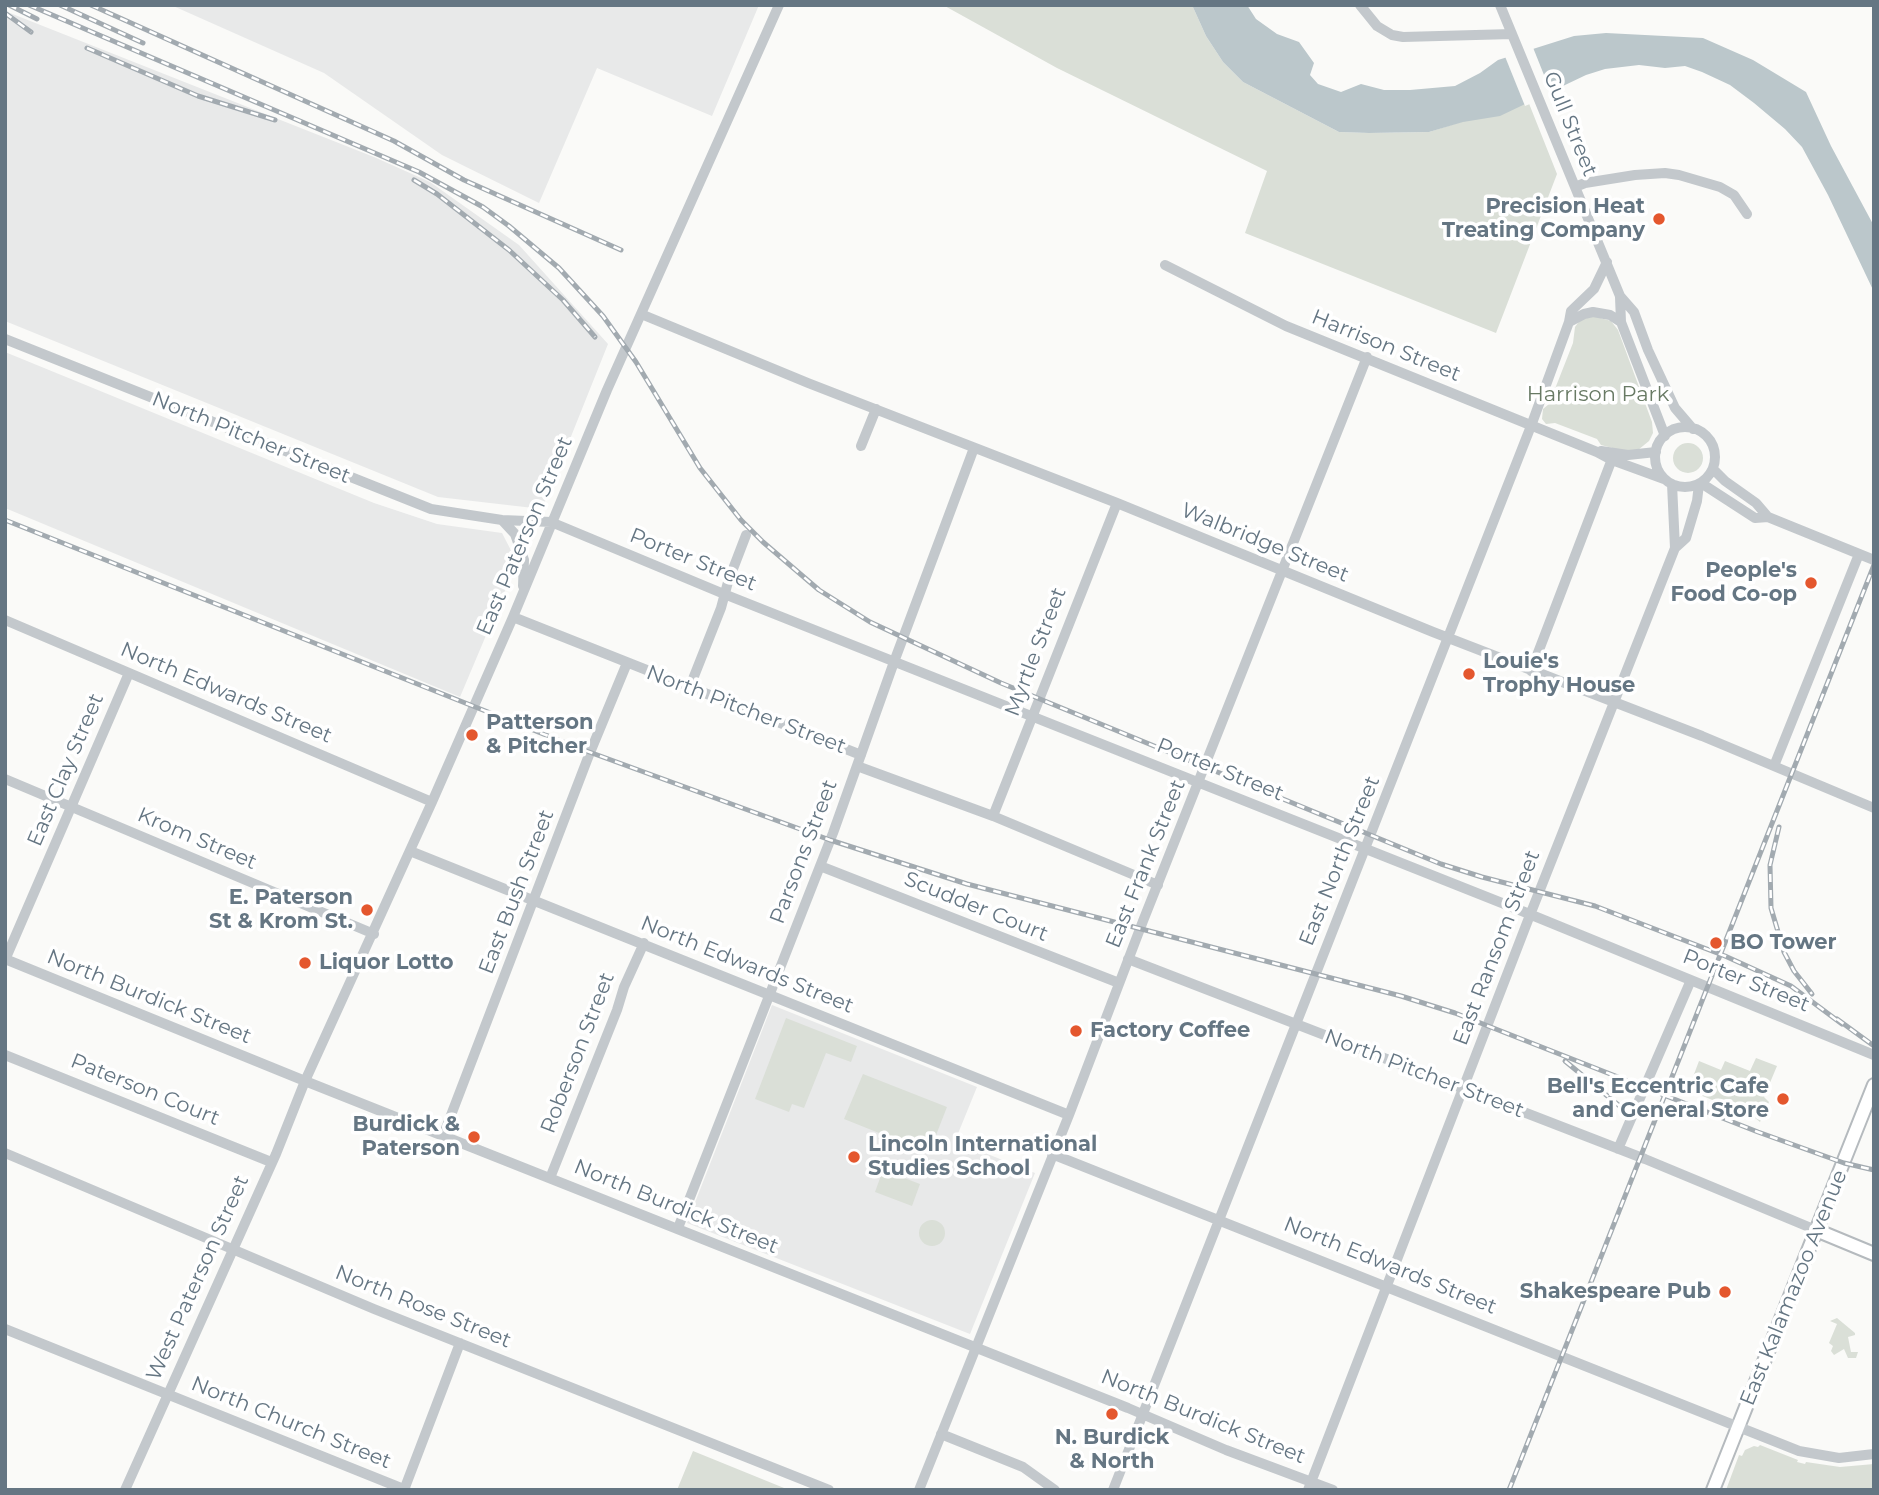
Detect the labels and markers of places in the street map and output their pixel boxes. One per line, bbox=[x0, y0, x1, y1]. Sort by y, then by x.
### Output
place label: Precision Heat Treating Company bbox=[1442, 194, 1645, 244]
marker: Precision Heat Treating Company bbox=[1651, 211, 1667, 227]
place label: People's Food Co-op bbox=[1671, 558, 1797, 608]
marker: People's Food Co-op bbox=[1803, 575, 1819, 591]
place label: Louie's Trophy House bbox=[1483, 649, 1635, 699]
marker: Louie's Trophy House bbox=[1461, 666, 1477, 682]
place label: Patterson & Pitcher bbox=[486, 710, 593, 760]
marker: Patterson & Pitcher bbox=[464, 727, 480, 743]
place label: E. Paterson St & Krom St. bbox=[209, 885, 353, 935]
marker: E. Paterson St & Krom St. bbox=[359, 902, 375, 918]
place label: BO Tower bbox=[1730, 930, 1837, 956]
marker: BO Tower bbox=[1708, 935, 1724, 951]
place label: Liquor Lotto bbox=[319, 950, 453, 976]
marker: Liquor Lotto bbox=[297, 955, 313, 971]
place label: Factory Coffee bbox=[1090, 1018, 1250, 1044]
marker: Factory Coffee bbox=[1068, 1023, 1084, 1039]
place label: Bell's Eccentric Cafe and General Store bbox=[1547, 1074, 1769, 1124]
marker: Bell's Eccentric Cafe and General Store bbox=[1775, 1091, 1791, 1107]
place label: Burdick & Paterson bbox=[352, 1112, 460, 1162]
marker: Burdick & Paterson bbox=[466, 1129, 482, 1145]
place label: Lincoln International Studies School bbox=[868, 1132, 1097, 1182]
marker: Lincoln International Studies School bbox=[846, 1149, 862, 1165]
place label: Shakespeare Pub bbox=[1520, 1279, 1711, 1305]
marker: Shakespeare Pub bbox=[1717, 1284, 1733, 1300]
marker: N. Burdick & North bbox=[1104, 1406, 1120, 1422]
place label: N. Burdick & North bbox=[1055, 1425, 1169, 1475]

